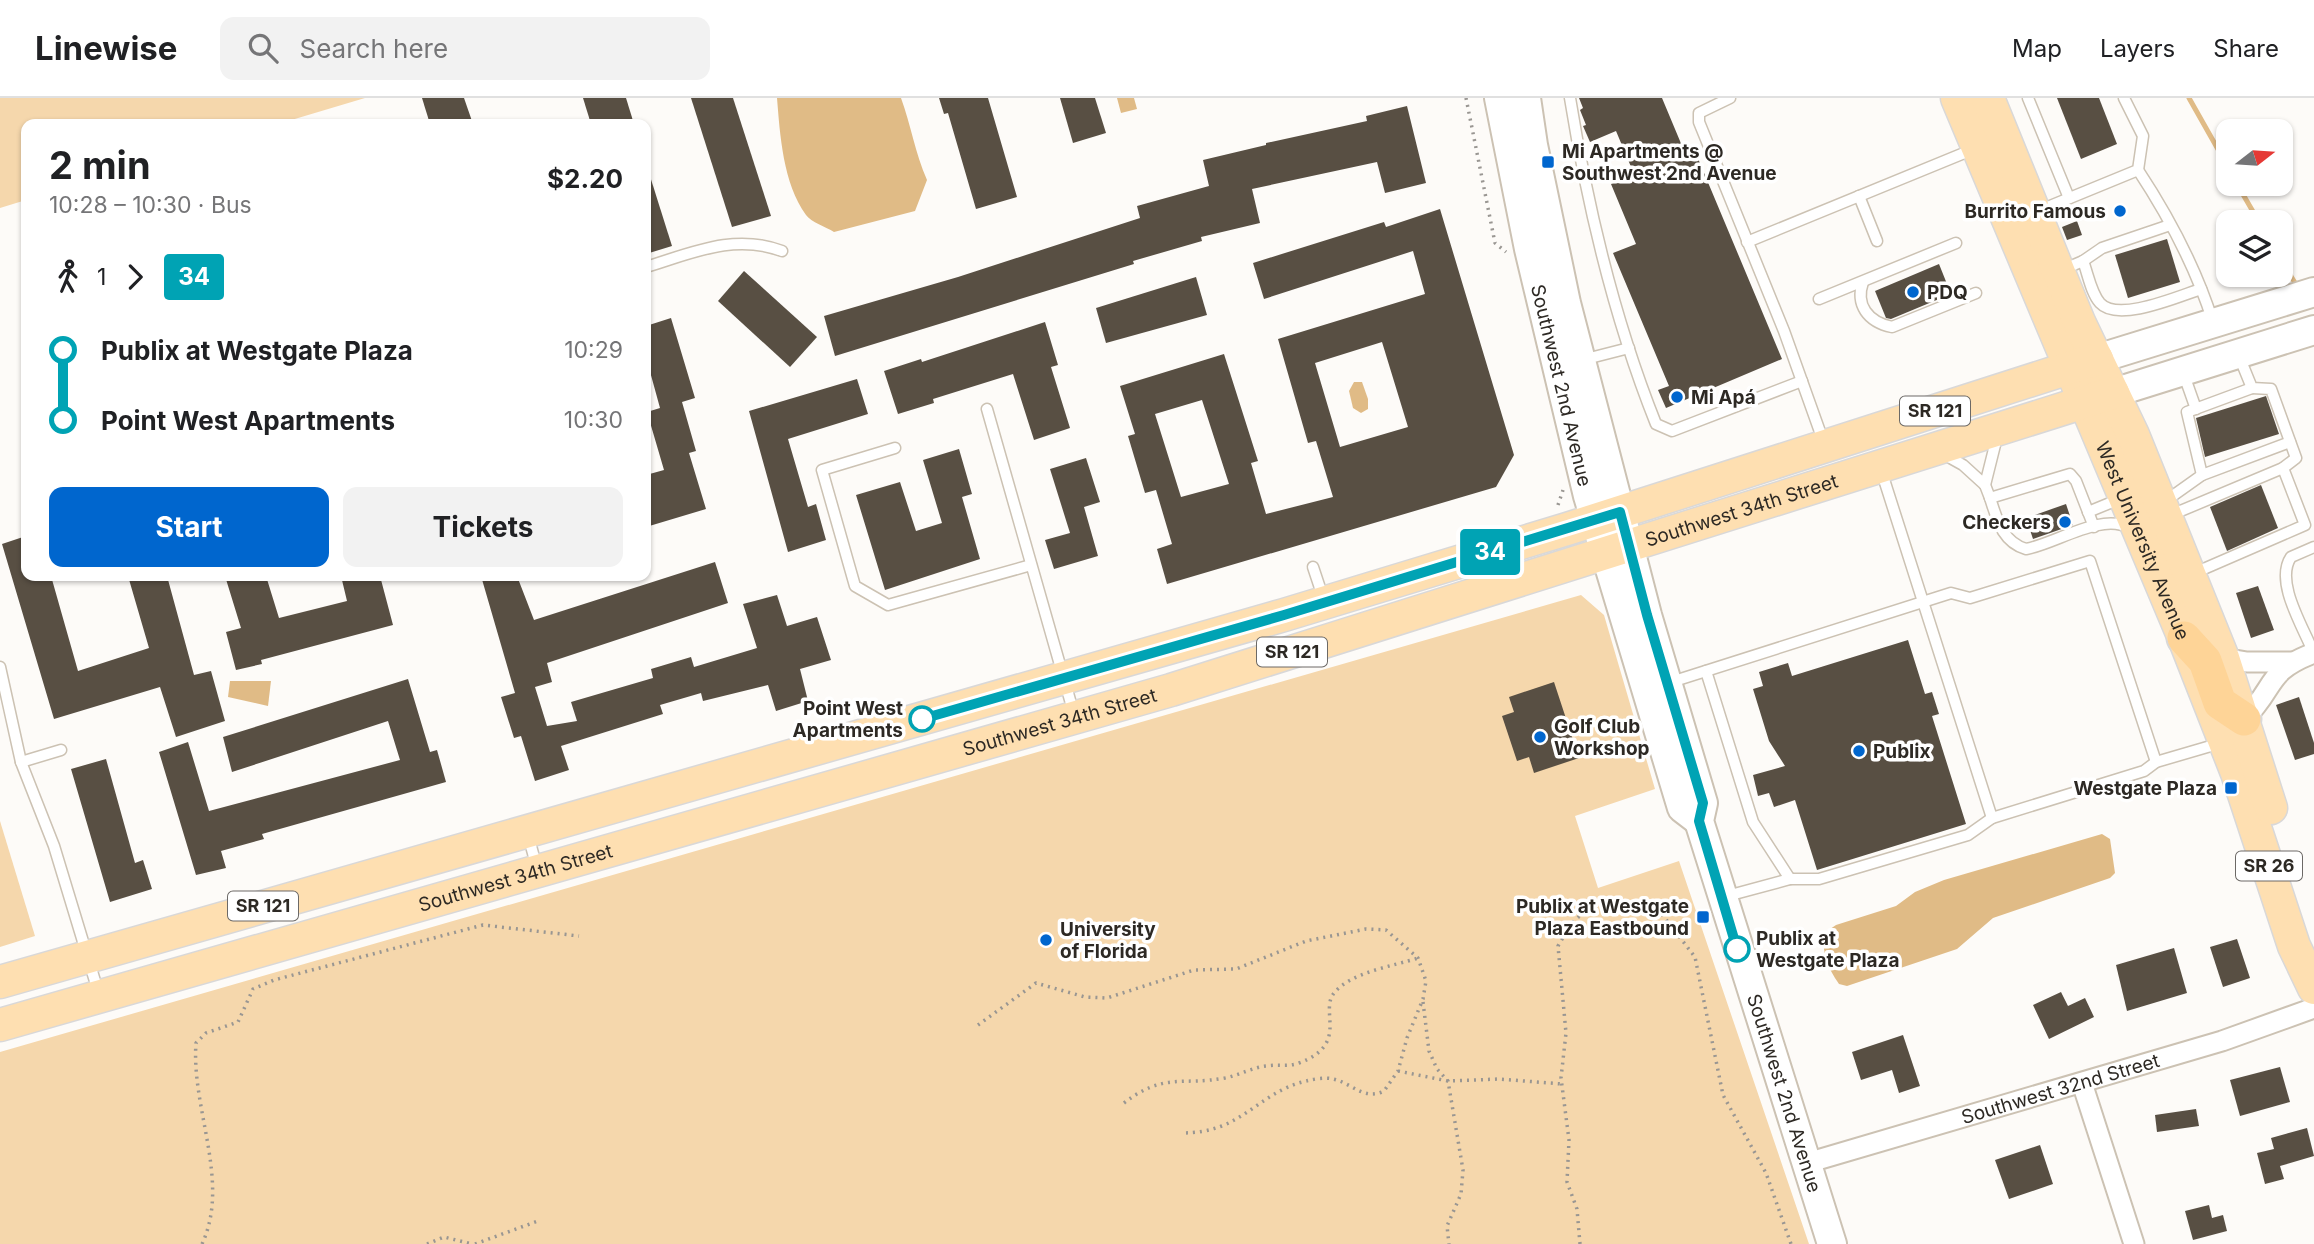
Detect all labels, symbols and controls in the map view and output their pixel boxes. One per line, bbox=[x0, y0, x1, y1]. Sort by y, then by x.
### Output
search box bbox=[220, 17, 710, 80]
text: Linewise bbox=[35, 28, 178, 68]
icon: search bbox=[244, 29, 282, 67]
text: Search here bbox=[300, 33, 448, 64]
text: Map bbox=[2012, 34, 2062, 63]
text: Layers bbox=[2100, 34, 2175, 63]
text: Share bbox=[2213, 34, 2279, 63]
north arrow bbox=[2216, 119, 2292, 196]
map controls bbox=[2216, 119, 2293, 287]
place label: Mi Apartments @ Southwest 2nd Avenue bbox=[1562, 140, 1777, 185]
text: 2 min bbox=[49, 142, 151, 188]
marker: Mi Apartments @ Southwest 2nd Avenue bbox=[1540, 154, 1556, 170]
text: $2.20 bbox=[547, 163, 623, 194]
text: 10:28 – 10:30 · Bus bbox=[49, 191, 252, 219]
place label: Burrito Famous bbox=[1964, 200, 2106, 223]
marker: Burrito Famous bbox=[2112, 203, 2128, 219]
button: layers bbox=[2216, 210, 2293, 287]
icon: walk bbox=[49, 258, 87, 296]
icon: forward bbox=[116, 258, 154, 296]
text: 34 bbox=[178, 262, 210, 291]
text: 1 bbox=[97, 263, 106, 291]
place label: PDQ bbox=[1927, 281, 1968, 304]
street label: Southwest 2nd Avenue bbox=[1526, 282, 1596, 489]
marker: PDQ bbox=[1905, 284, 1921, 300]
text: Publix at Westgate Plaza bbox=[101, 335, 413, 366]
text: 10:29 bbox=[564, 336, 623, 364]
place label: Mi Apá bbox=[1691, 386, 1756, 409]
marker: Mi Apá bbox=[1669, 389, 1685, 405]
road number: SR 121 bbox=[1900, 396, 1970, 426]
text: Point West Apartments bbox=[101, 405, 395, 436]
text: 10:30 bbox=[564, 406, 623, 434]
street label: West University Avenue bbox=[2091, 438, 2194, 643]
street label: Southwest 34th Street bbox=[1642, 470, 1841, 552]
button: Start bbox=[49, 487, 329, 567]
button: Tickets bbox=[343, 487, 623, 567]
place label: Checkers bbox=[1962, 511, 2051, 534]
marker: Checkers bbox=[2057, 514, 2073, 530]
line badge: 34 bbox=[1458, 529, 1522, 575]
text: 34 bbox=[1474, 537, 1506, 566]
road number: SR 121 bbox=[1257, 638, 1327, 666]
street label: Southwest 34th Street bbox=[960, 684, 1159, 761]
place label: Point West Apartments bbox=[793, 697, 903, 742]
marker: Point West Apartments bbox=[909, 706, 935, 732]
place label: Golf Club Workshop bbox=[1554, 715, 1650, 760]
marker: Golf Club Workshop bbox=[1532, 729, 1548, 745]
place label: Publix bbox=[1873, 740, 1930, 763]
marker: Publix bbox=[1851, 743, 1867, 759]
place label: Westgate Plaza bbox=[2073, 777, 2217, 800]
marker: Westgate Plaza bbox=[2223, 780, 2239, 796]
street label: Southwest 34th Street bbox=[416, 839, 615, 917]
road number: SR 26 bbox=[2236, 852, 2302, 880]
road number: SR 121 bbox=[228, 892, 298, 920]
place label: Publix at Westgate Plaza Eastbound bbox=[1516, 895, 1689, 940]
marker: Publix at Westgate Plaza Eastbound bbox=[1695, 909, 1711, 925]
place label: University of Florida bbox=[1060, 918, 1156, 963]
place label: Publix at Westgate Plaza bbox=[1756, 927, 1900, 972]
marker: University of Florida bbox=[1038, 932, 1054, 948]
marker: Publix at Westgate Plaza bbox=[1724, 936, 1750, 962]
street label: Southwest 2nd Avenue bbox=[1742, 991, 1826, 1195]
street label: Southwest 32nd Street bbox=[1959, 1049, 2162, 1129]

